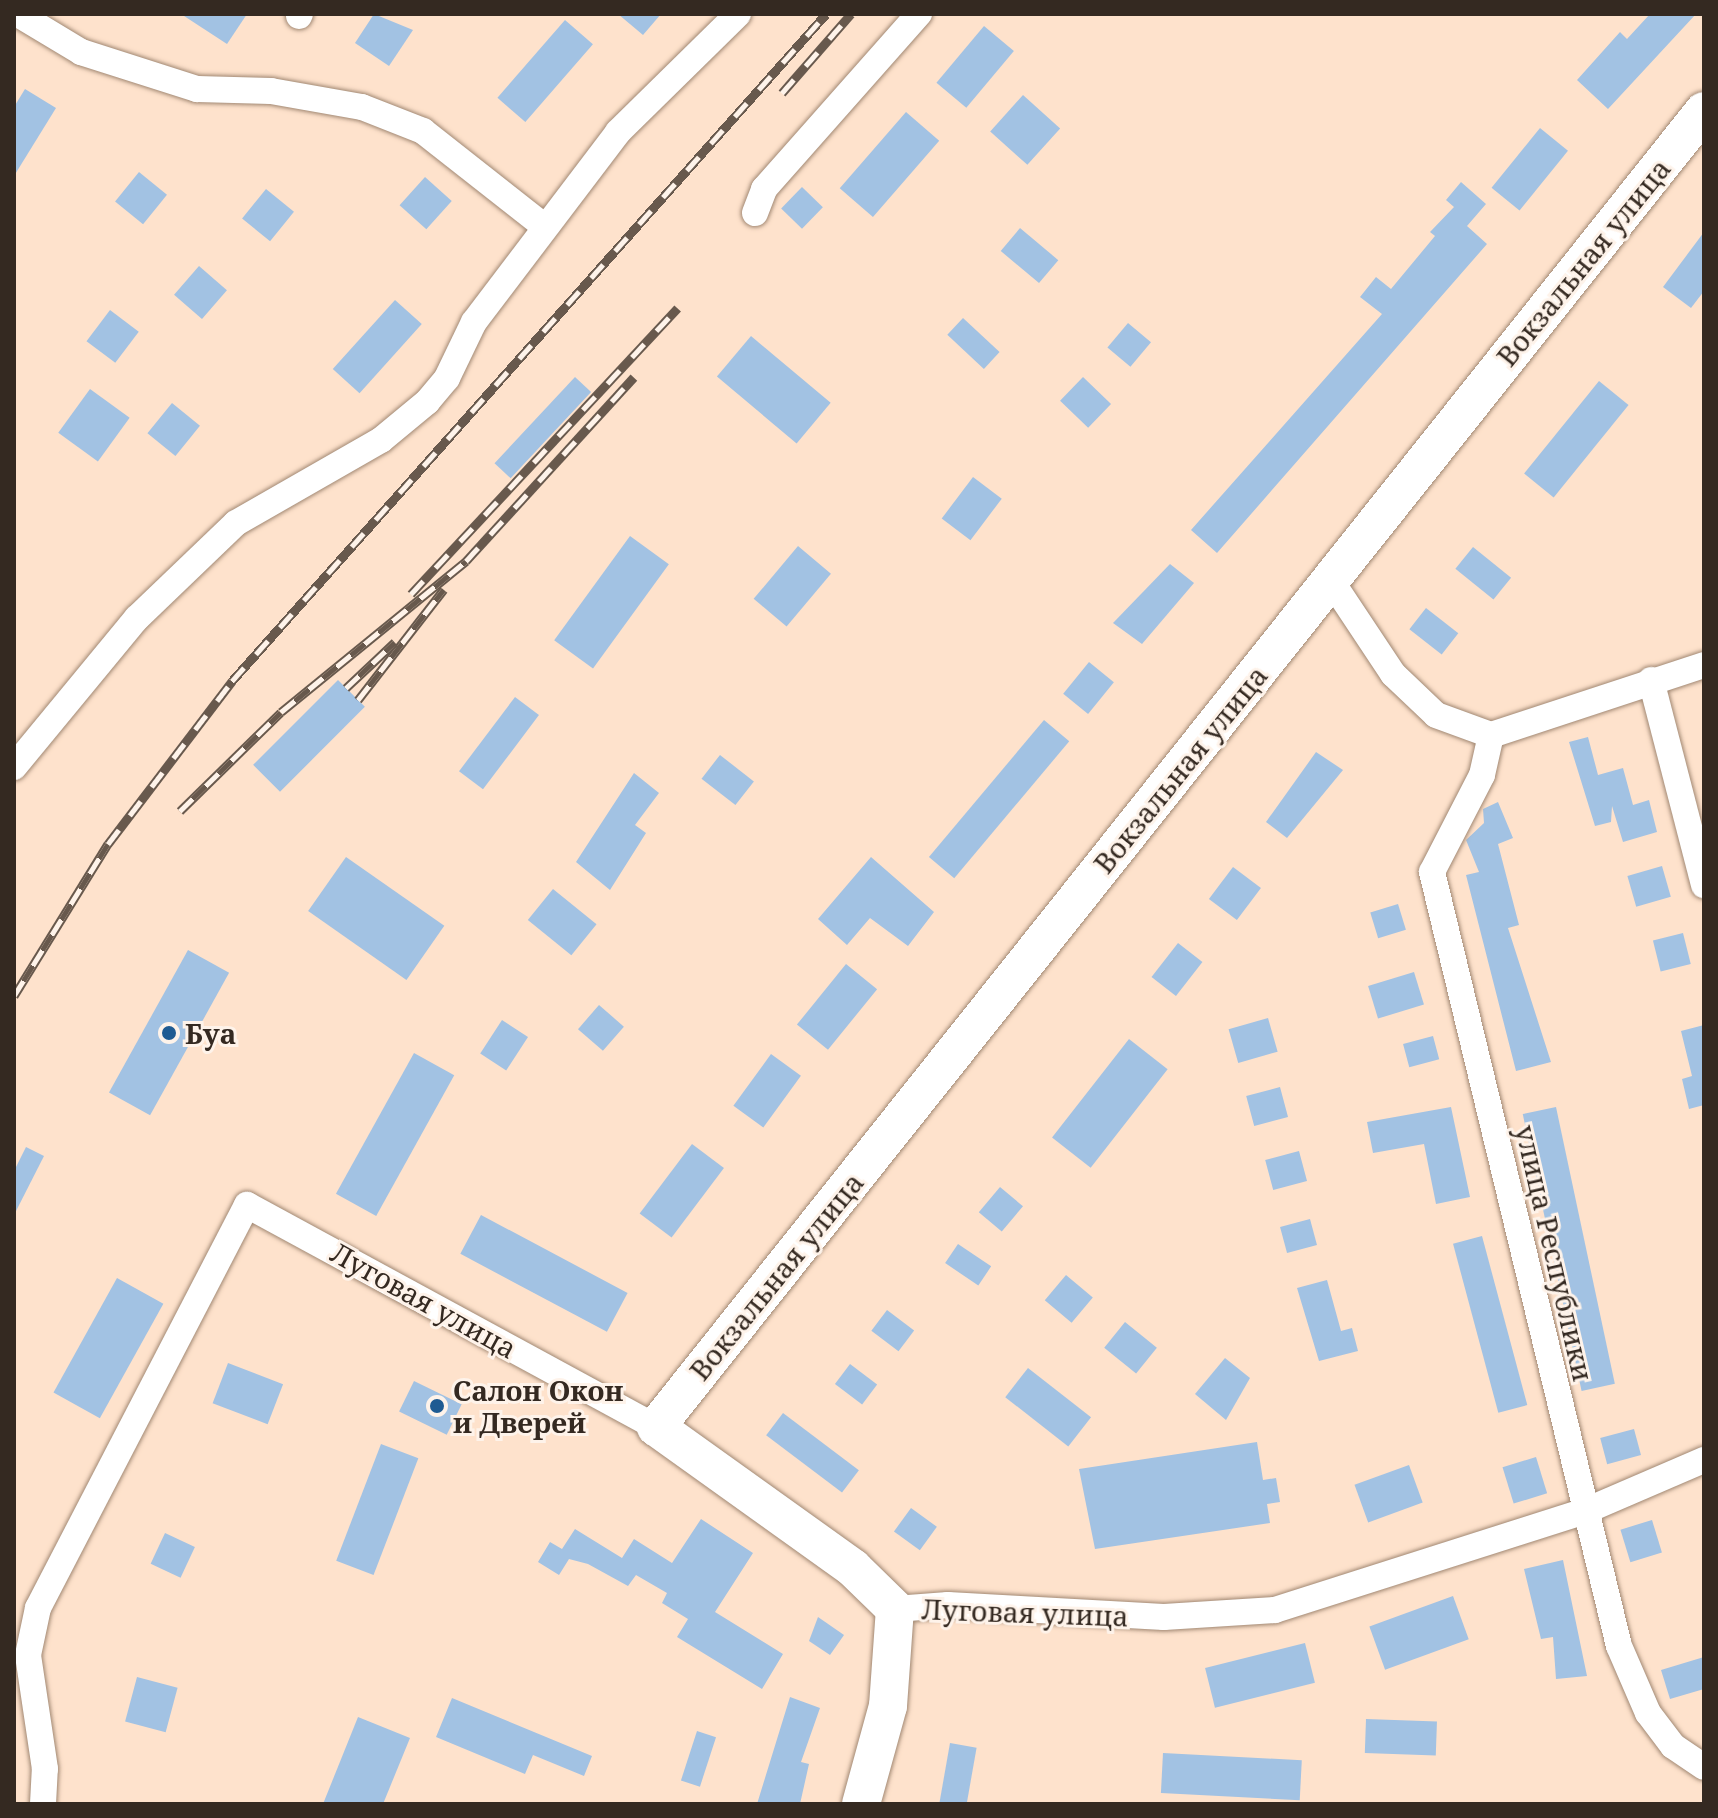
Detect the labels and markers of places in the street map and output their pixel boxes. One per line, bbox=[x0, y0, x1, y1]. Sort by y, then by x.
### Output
place label: Буа bbox=[185, 1016, 236, 1050]
marker: Буа bbox=[160, 1024, 178, 1042]
place label: Салон Окон и Дверей bbox=[453, 1373, 623, 1439]
marker: Салон Окон и Дверей bbox=[428, 1397, 446, 1415]

